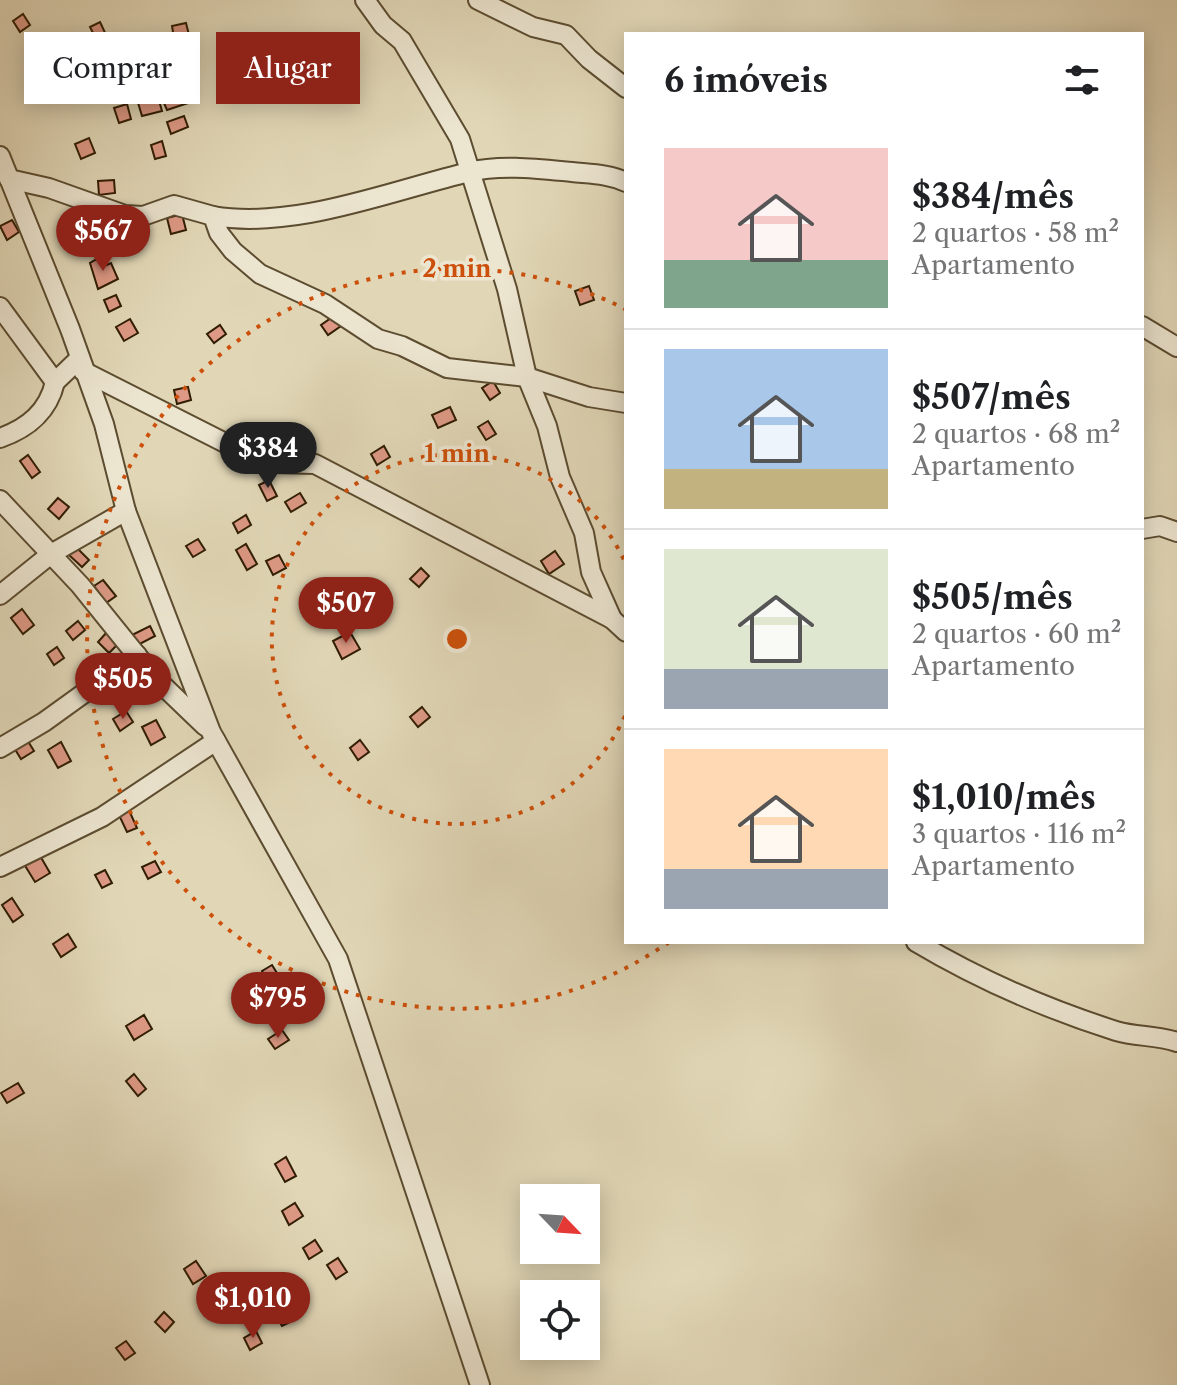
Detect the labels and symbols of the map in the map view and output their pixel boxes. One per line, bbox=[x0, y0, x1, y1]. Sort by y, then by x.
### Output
pin: $567 bbox=[56, 205, 150, 273]
text: 2 min bbox=[422, 254, 492, 283]
pin: $384 bbox=[221, 422, 315, 490]
text: 1 min bbox=[424, 439, 490, 468]
pin: $507 bbox=[299, 577, 393, 645]
centre of rings bbox=[443, 625, 471, 653]
pin: $505 bbox=[76, 653, 170, 721]
pin: $795 bbox=[231, 972, 325, 1040]
north arrow bbox=[520, 1184, 600, 1264]
pin: $1,010 bbox=[188, 1272, 318, 1340]

